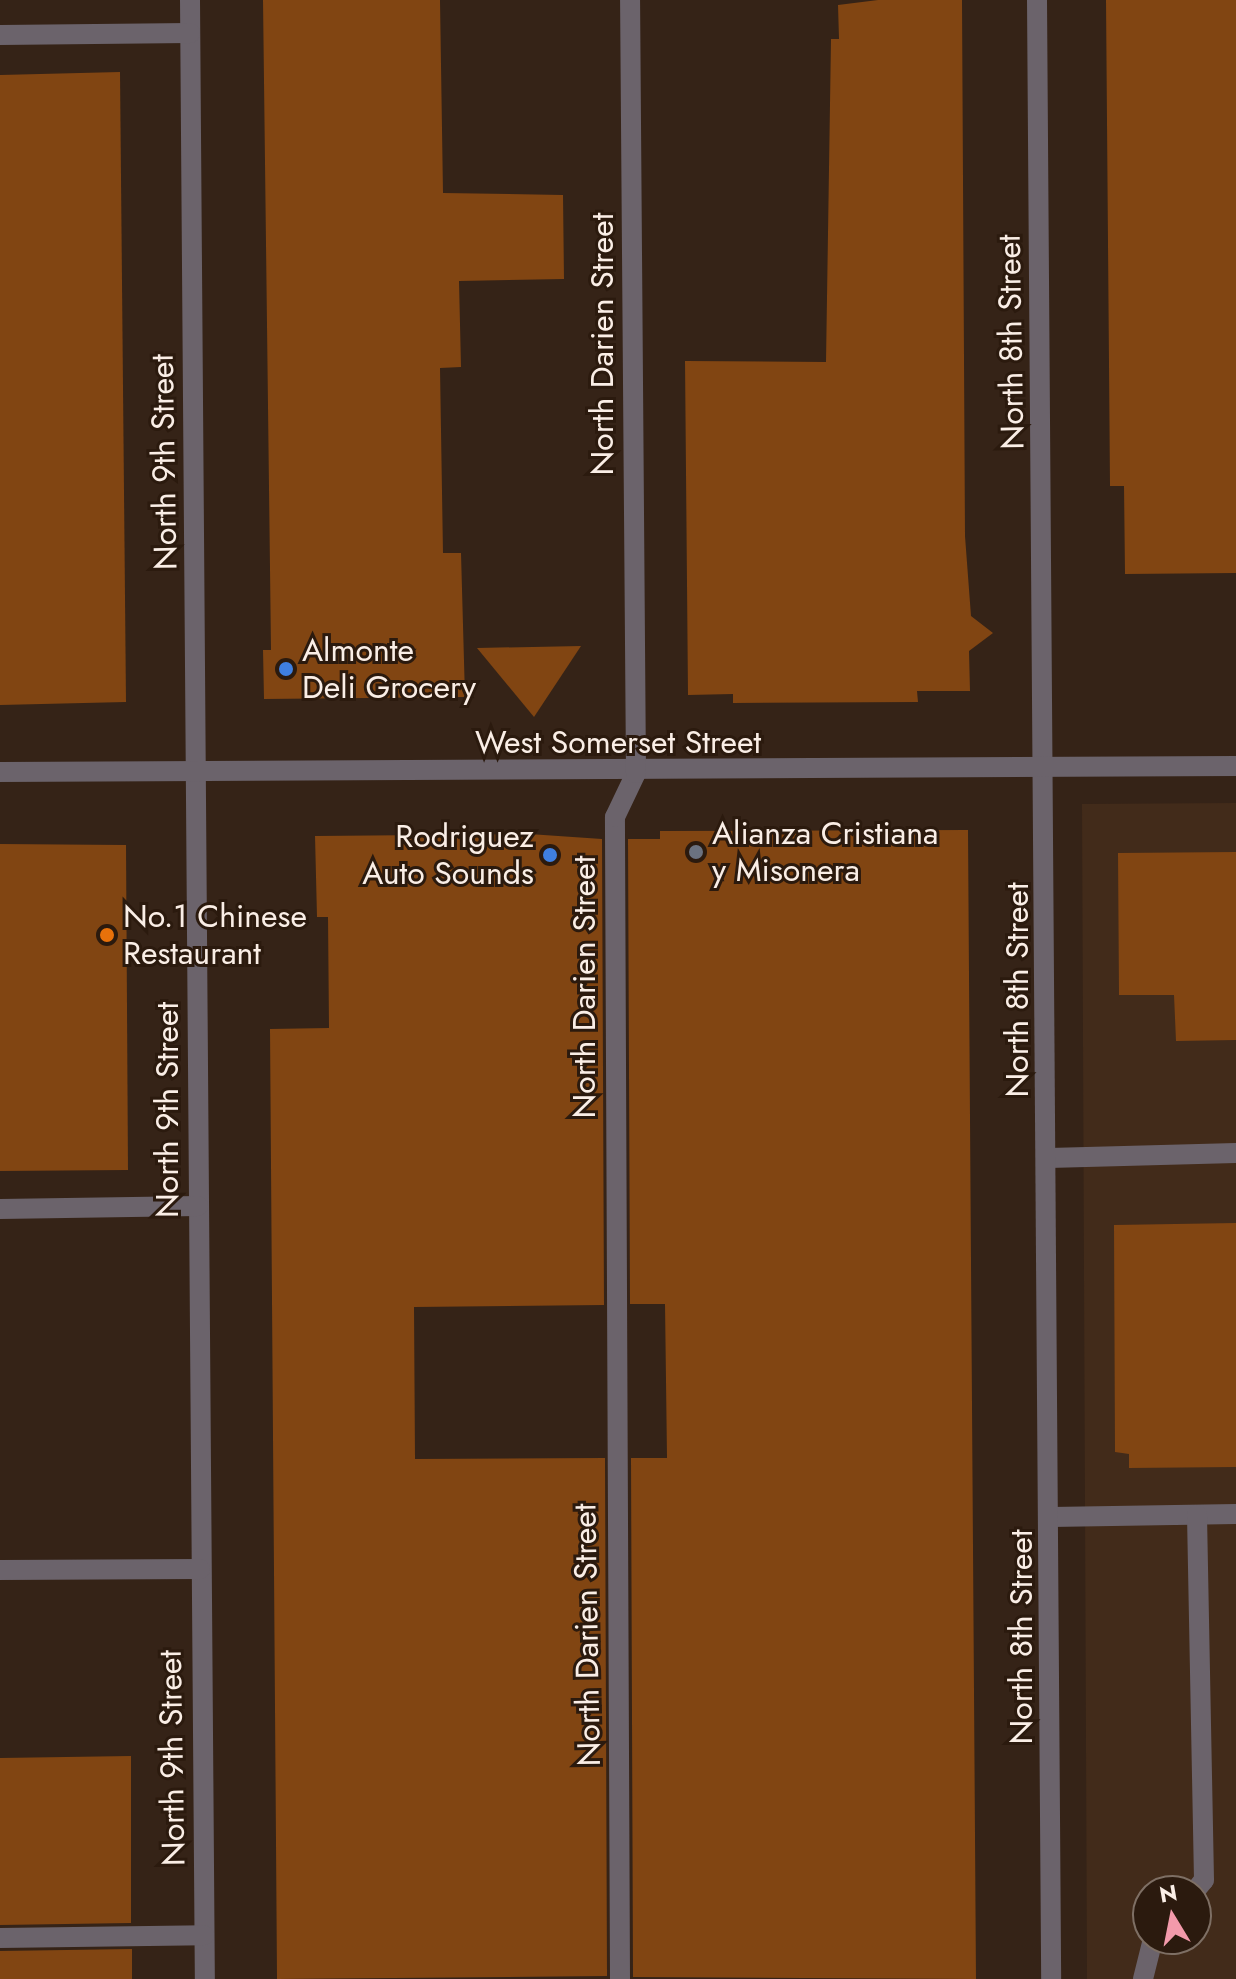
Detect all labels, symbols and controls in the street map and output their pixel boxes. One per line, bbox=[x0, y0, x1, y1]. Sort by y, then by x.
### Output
street label: North Darien Street bbox=[583, 212, 621, 476]
street label: North 8th Street bbox=[990, 234, 1032, 450]
street label: North 9th Street bbox=[143, 354, 185, 570]
place label: Almonte Deli Grocery bbox=[302, 632, 476, 707]
marker: Almonte Deli Grocery bbox=[277, 660, 295, 678]
street label: West Somerset Street bbox=[475, 723, 761, 761]
place label: Alianza Cristiana y Misonera bbox=[712, 815, 938, 890]
place label: Rodriguez Auto Sounds bbox=[362, 818, 534, 893]
marker: Alianza Cristiana y Misonera bbox=[687, 843, 705, 861]
marker: Rodriguez Auto Sounds bbox=[541, 846, 559, 864]
street label: North Darien Street bbox=[565, 855, 603, 1119]
street label: North 8th Street bbox=[998, 882, 1036, 1098]
place label: No.1 Chinese Restaurant bbox=[123, 898, 307, 973]
marker: No.1 Chinese Restaurant bbox=[98, 926, 116, 944]
street label: North 9th Street bbox=[148, 1002, 186, 1218]
street label: North Darien Street bbox=[566, 1503, 608, 1767]
street label: North 8th Street bbox=[1002, 1529, 1040, 1745]
street label: North 9th Street bbox=[151, 1650, 193, 1866]
north arrow bbox=[1132, 1875, 1212, 1955]
text: N bbox=[1157, 1876, 1180, 1911]

